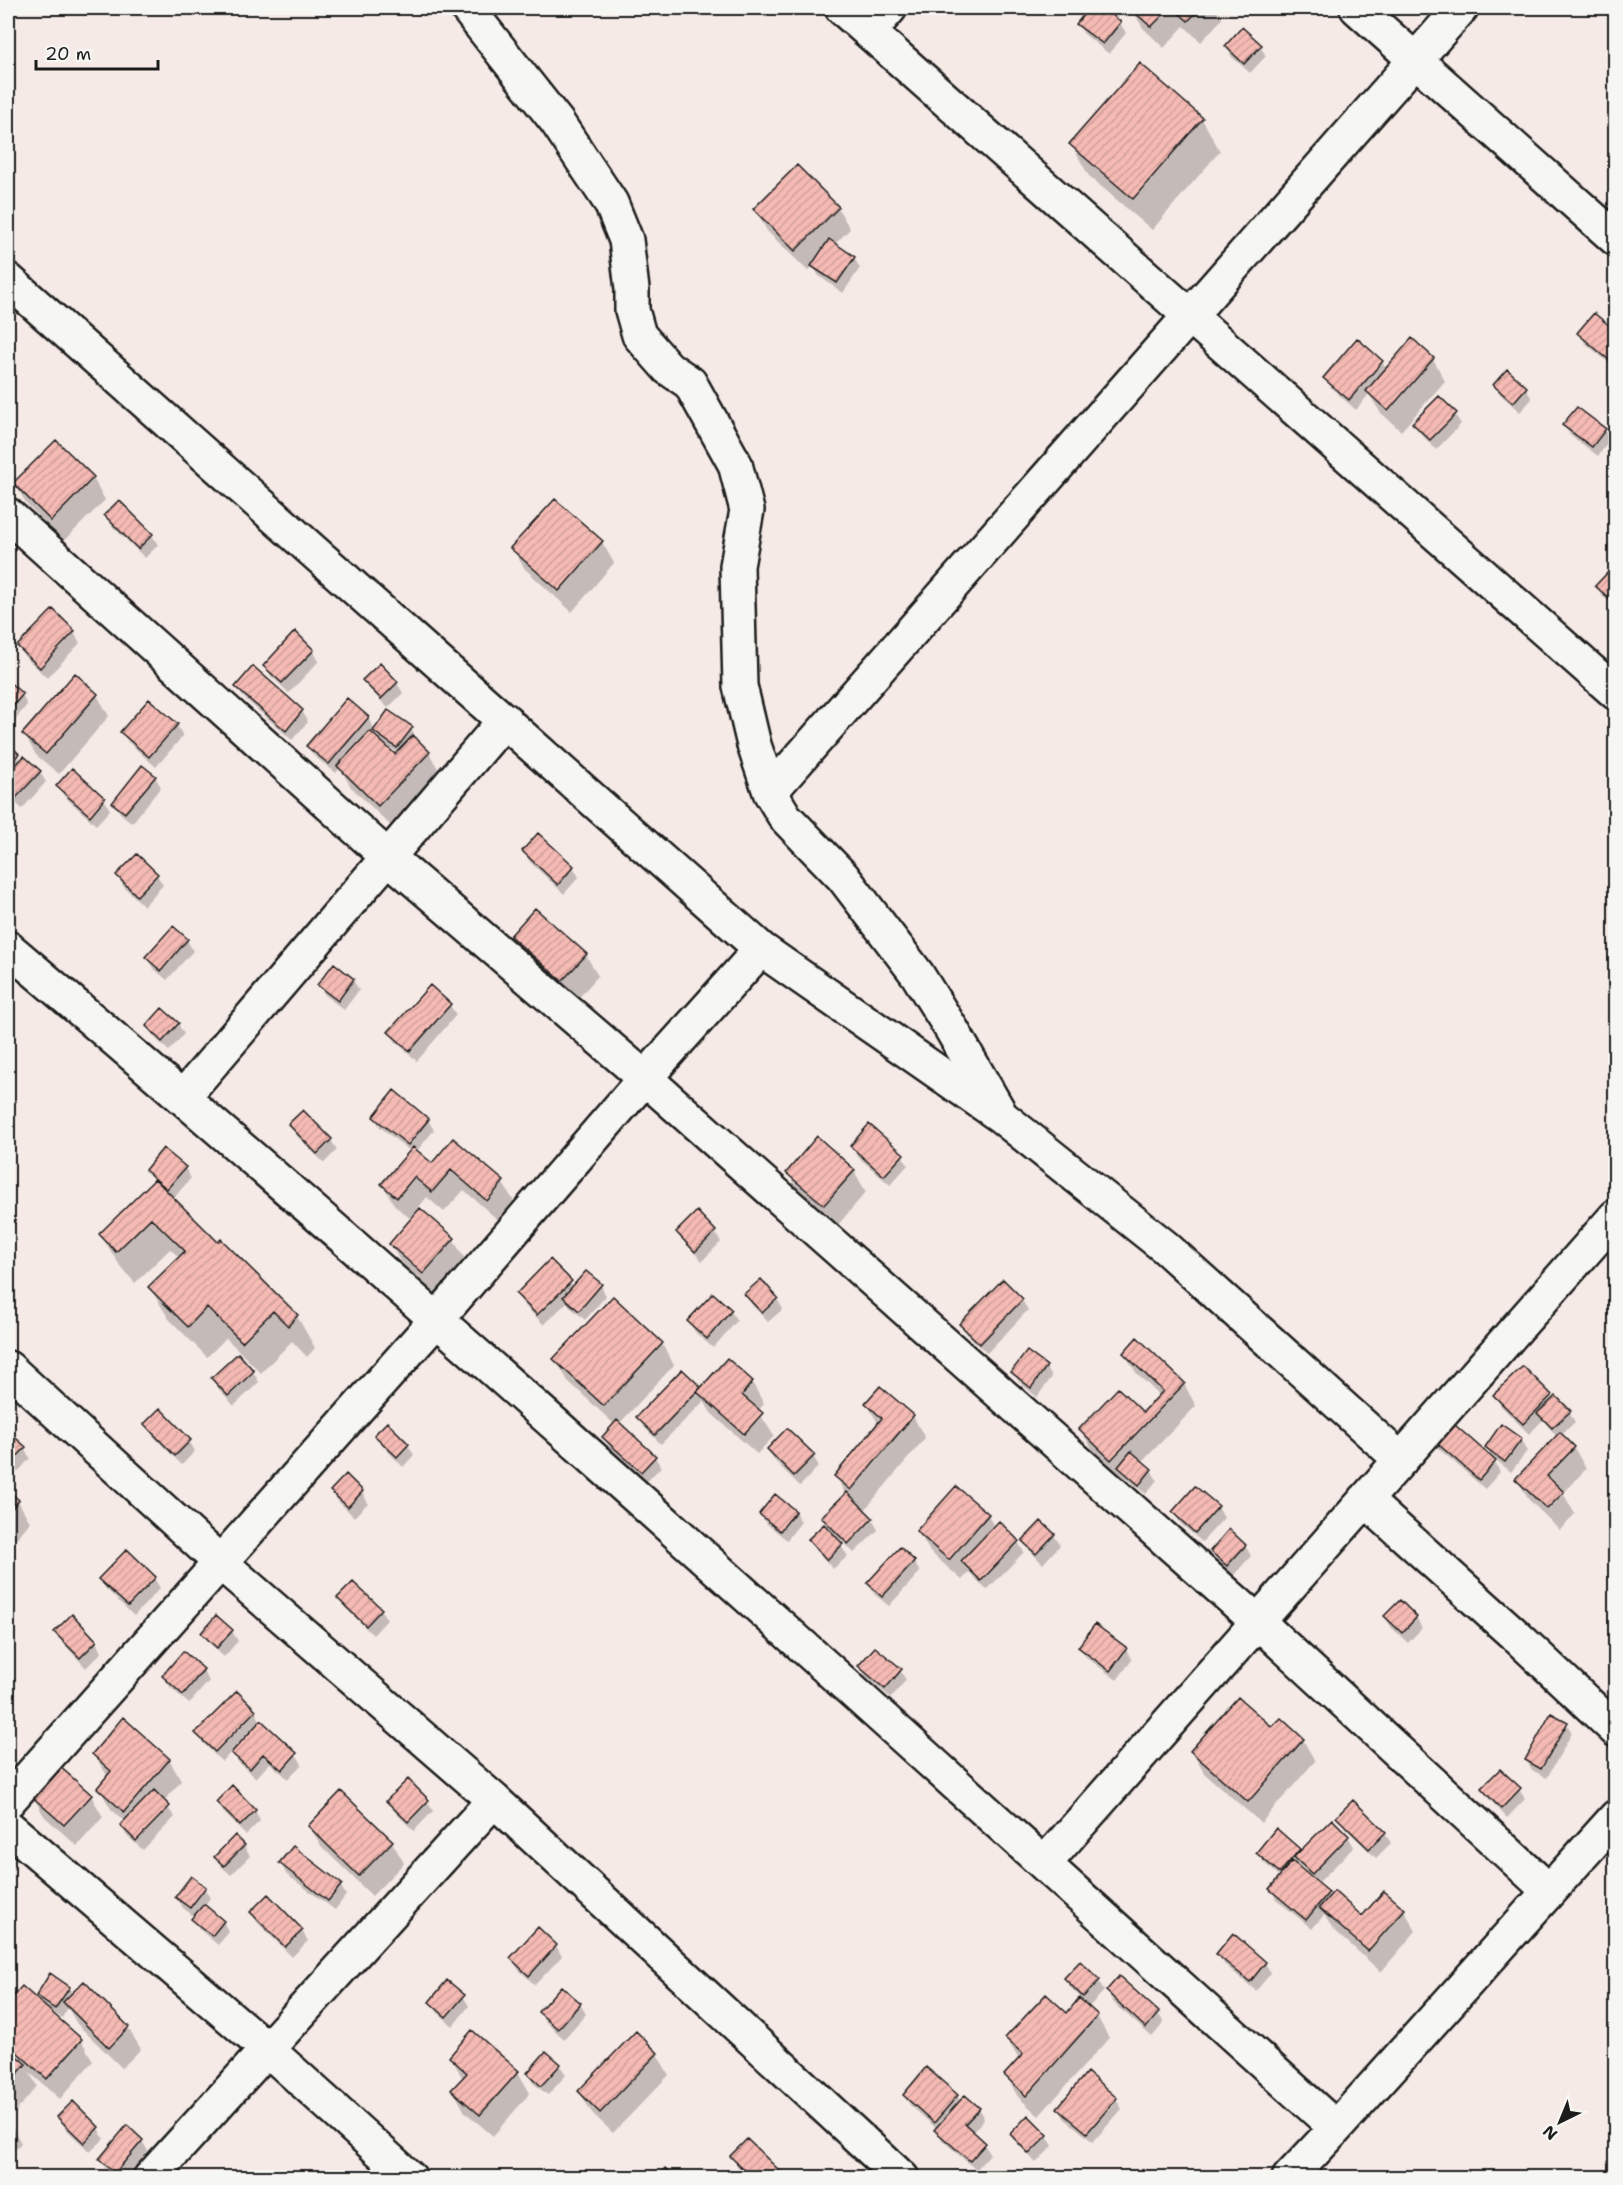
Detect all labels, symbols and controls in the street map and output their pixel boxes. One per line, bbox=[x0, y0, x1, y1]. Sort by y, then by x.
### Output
scale bar bbox=[36, 33, 158, 71]
text: 20 m bbox=[45, 42, 91, 66]
north arrow bbox=[1530, 2092, 1590, 2152]
text: N bbox=[1538, 2121, 1562, 2145]

